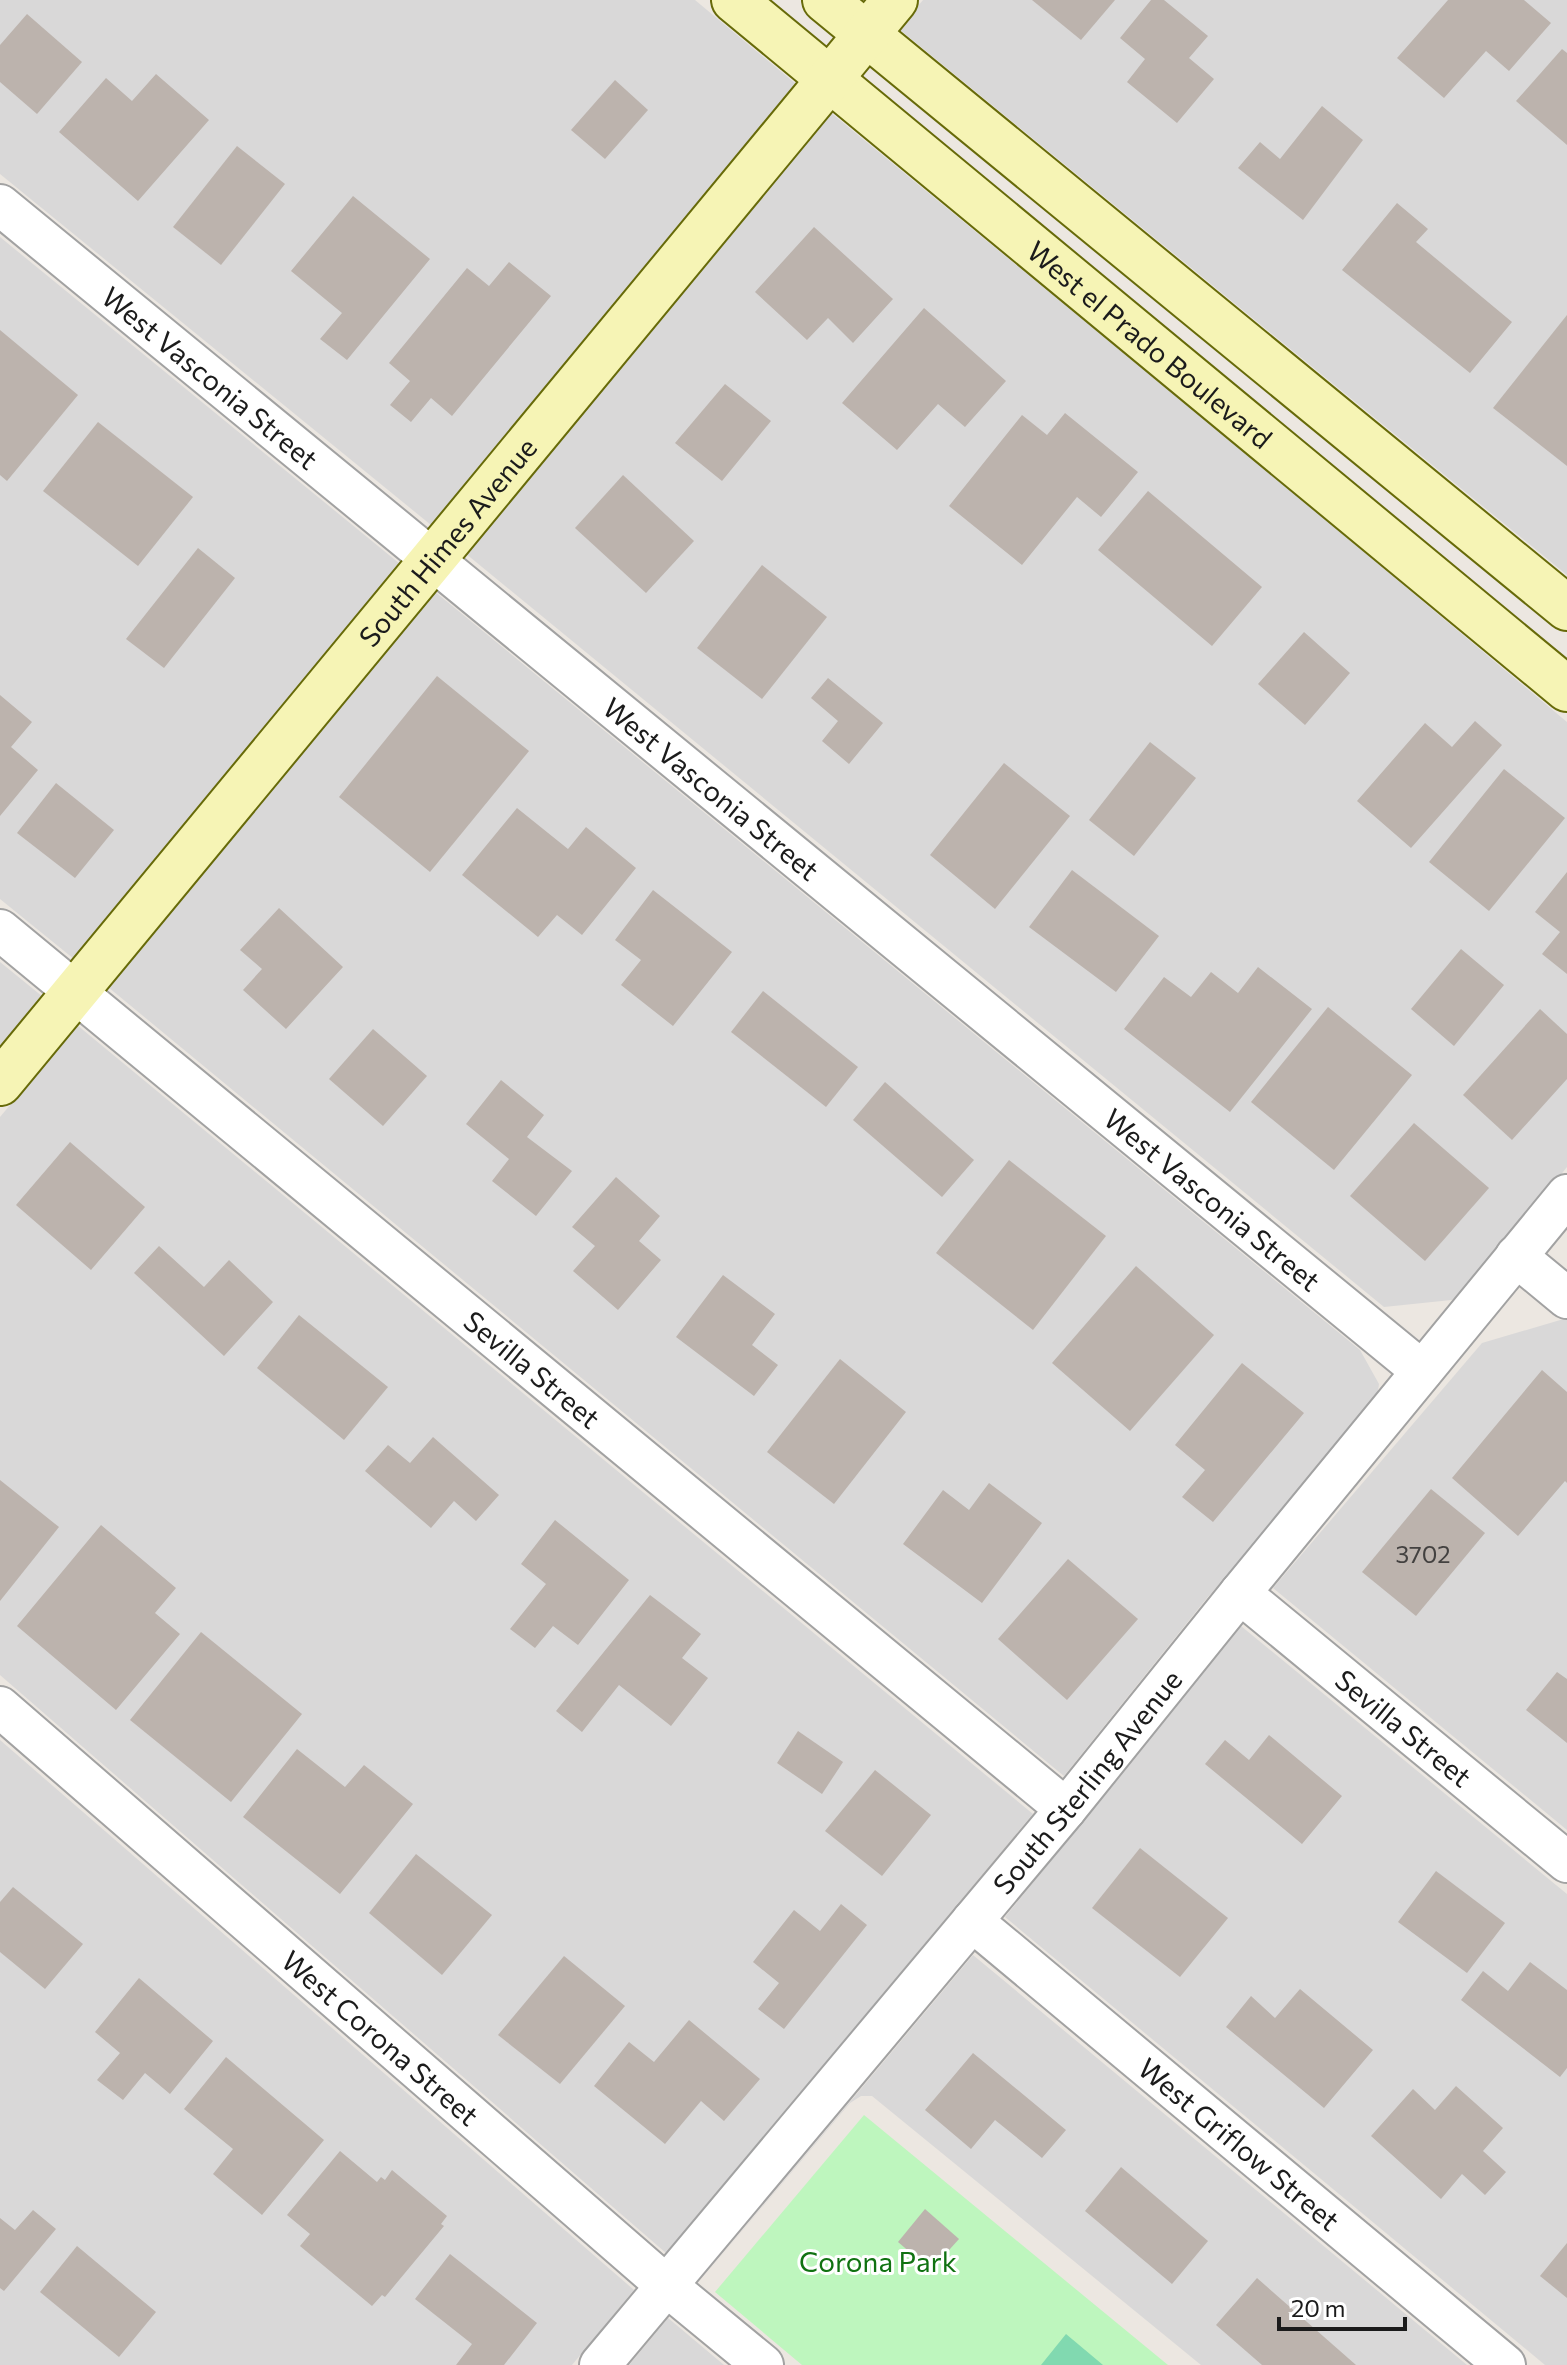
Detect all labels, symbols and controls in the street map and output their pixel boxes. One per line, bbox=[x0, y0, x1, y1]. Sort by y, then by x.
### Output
street label: West el Prado Boulevard bbox=[1021, 233, 1279, 455]
street label: West Vasconia Street bbox=[95, 279, 325, 476]
street label: South Himes Avenue bbox=[351, 431, 543, 653]
street label: West Vasconia Street bbox=[597, 690, 826, 887]
street label: West Vasconia Street bbox=[1098, 1101, 1327, 1298]
street label: Sevilla Street bbox=[458, 1303, 607, 1435]
house number: 3702 bbox=[1395, 1539, 1451, 1568]
street label: Sevilla Street bbox=[1329, 1662, 1479, 1794]
street label: South Sterling Avenue bbox=[985, 1663, 1189, 1901]
street label: West Corona Street bbox=[275, 1943, 486, 2132]
street label: West Griflow Street bbox=[1132, 2050, 1347, 2237]
park label: Corona Park bbox=[799, 2244, 957, 2278]
scale bar bbox=[1279, 2281, 1405, 2331]
text: 20 m bbox=[1291, 2293, 1345, 2322]

